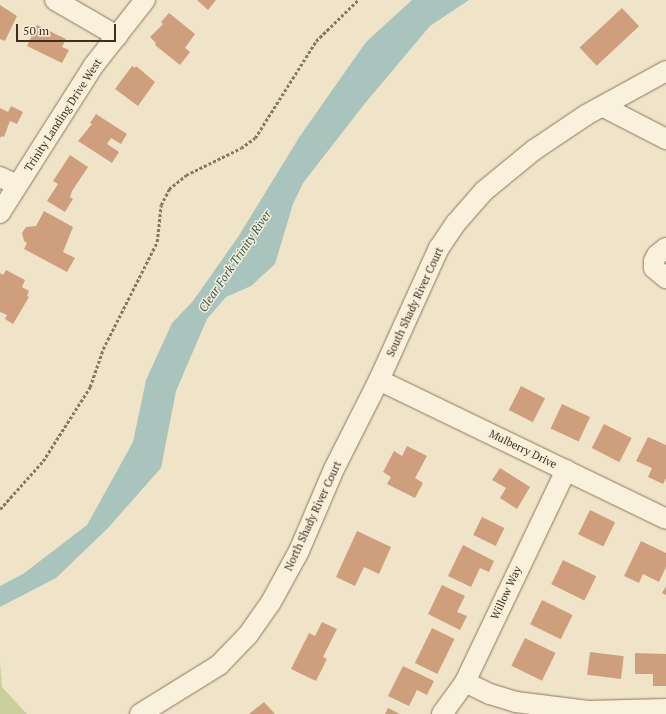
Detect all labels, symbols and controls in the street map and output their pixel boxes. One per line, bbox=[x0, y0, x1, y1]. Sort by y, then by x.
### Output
scale bar bbox=[18, 16, 118, 42]
text: 50 m bbox=[23, 23, 49, 38]
street label: Trinity Landing Drive West bbox=[22, 56, 104, 174]
water label: Clear Fork Trinity River bbox=[196, 207, 274, 315]
street label: South Shady River Court bbox=[384, 245, 446, 359]
street label: Mulberry Drive bbox=[487, 427, 559, 471]
street label: North Shady River Court bbox=[282, 459, 344, 573]
street label: Willow Way bbox=[488, 564, 524, 622]

